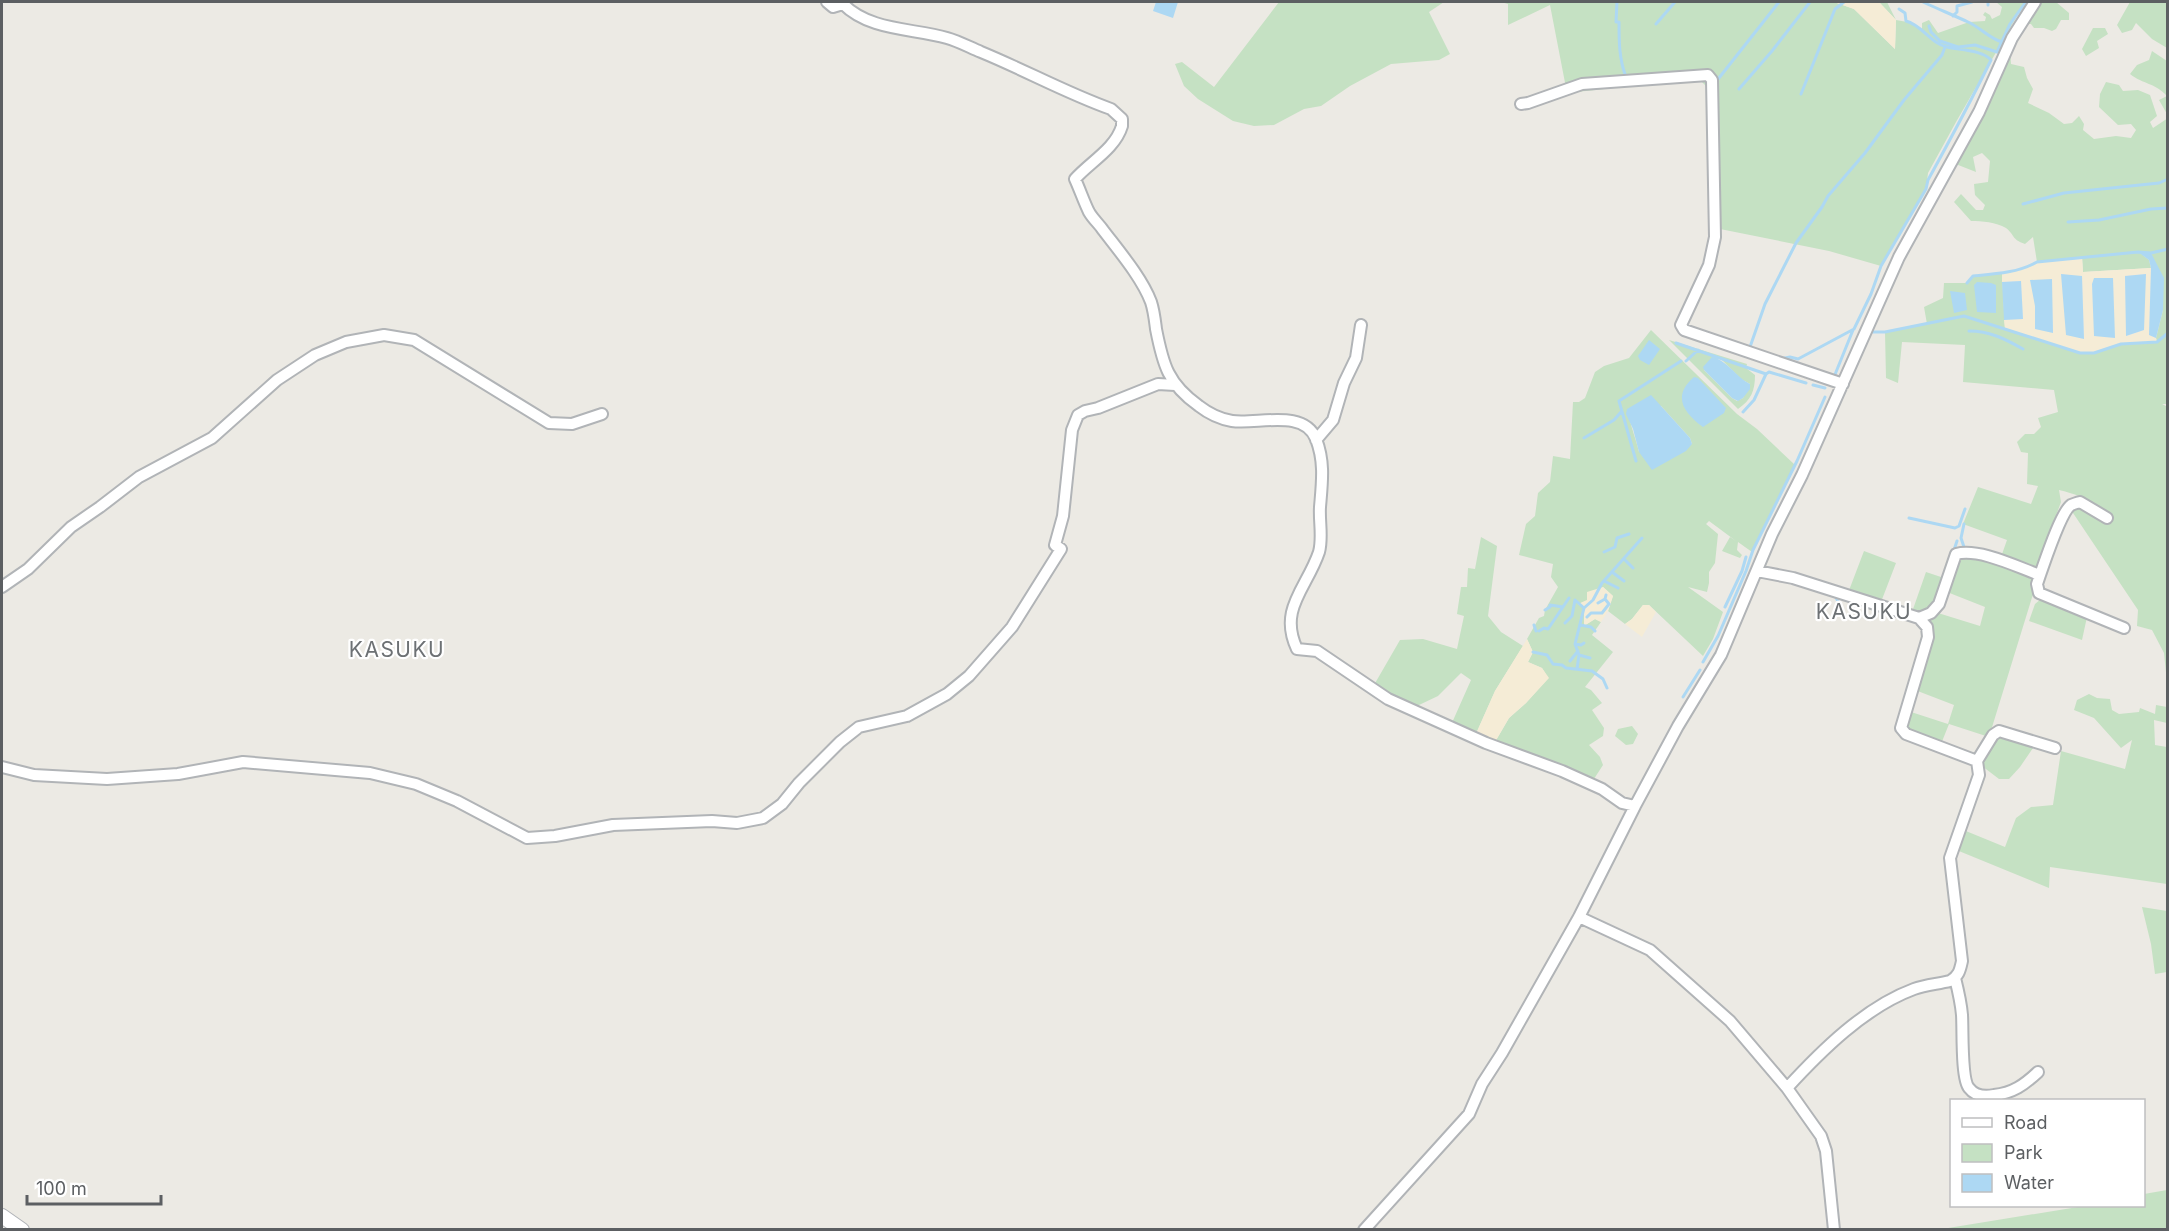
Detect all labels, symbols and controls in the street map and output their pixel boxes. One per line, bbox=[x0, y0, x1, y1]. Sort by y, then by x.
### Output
district label: KASUKU bbox=[1816, 599, 1912, 624]
district label: KASUKU bbox=[349, 637, 445, 662]
legend bbox=[1950, 1099, 2145, 1207]
text: Road bbox=[2004, 1112, 2047, 1133]
text: Park bbox=[2004, 1142, 2043, 1163]
scale bar bbox=[27, 1168, 160, 1206]
text: Water bbox=[2004, 1172, 2054, 1193]
text: 100 m bbox=[36, 1178, 87, 1199]

